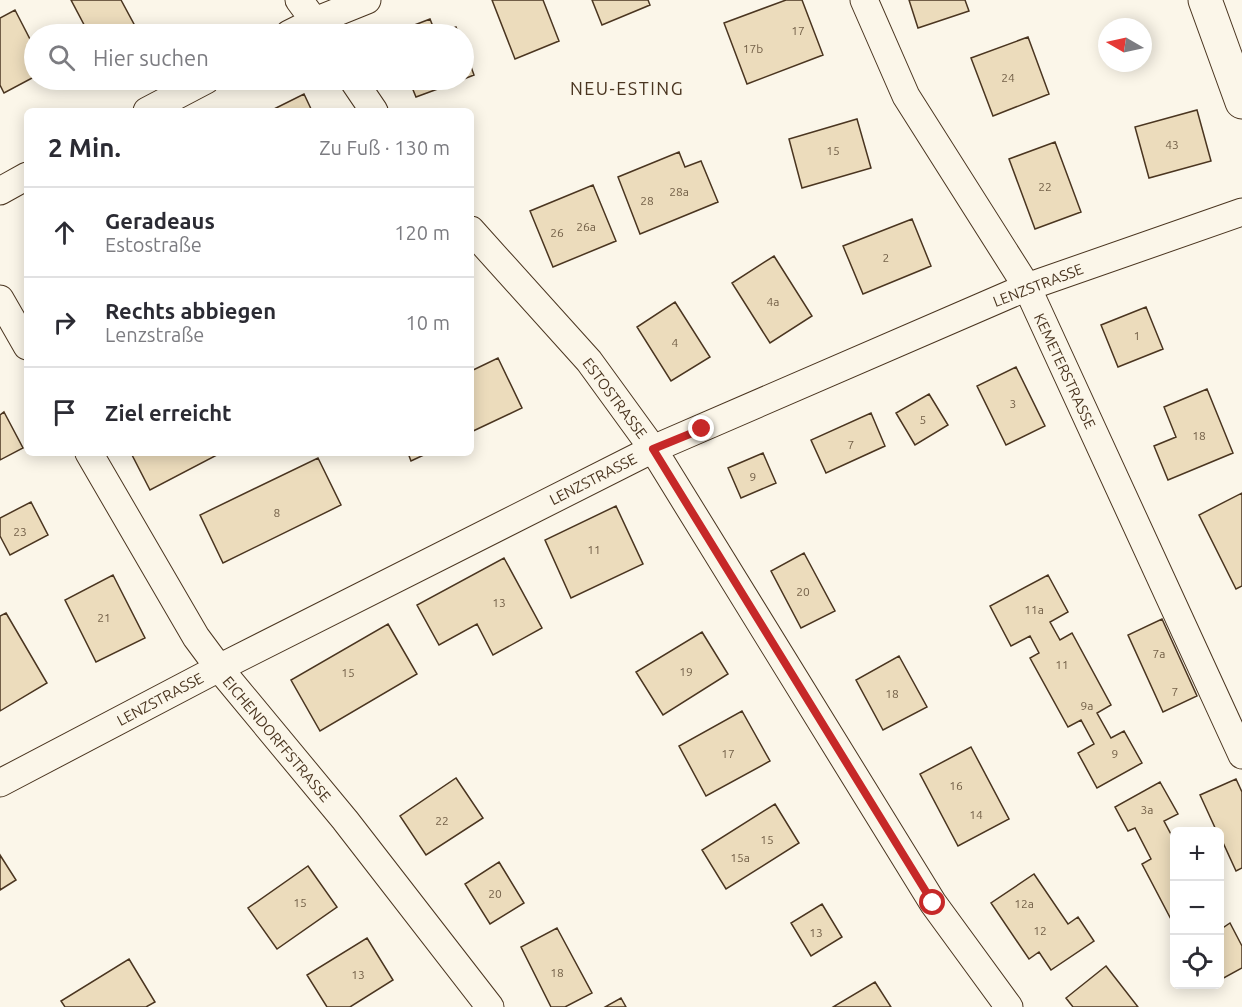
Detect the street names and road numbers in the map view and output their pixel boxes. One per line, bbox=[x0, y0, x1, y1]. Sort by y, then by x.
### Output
street label: LENZSTRASSE bbox=[990, 260, 1086, 310]
street label: KEMETERSTRASSE bbox=[1031, 311, 1099, 431]
street label: ESTOSTRASSE bbox=[579, 355, 651, 441]
street label: LENZSTRASSE bbox=[547, 450, 639, 508]
street label: LENZSTRASSE bbox=[114, 669, 206, 729]
street label: EICHENDORFFSTRASSE bbox=[220, 673, 334, 805]

